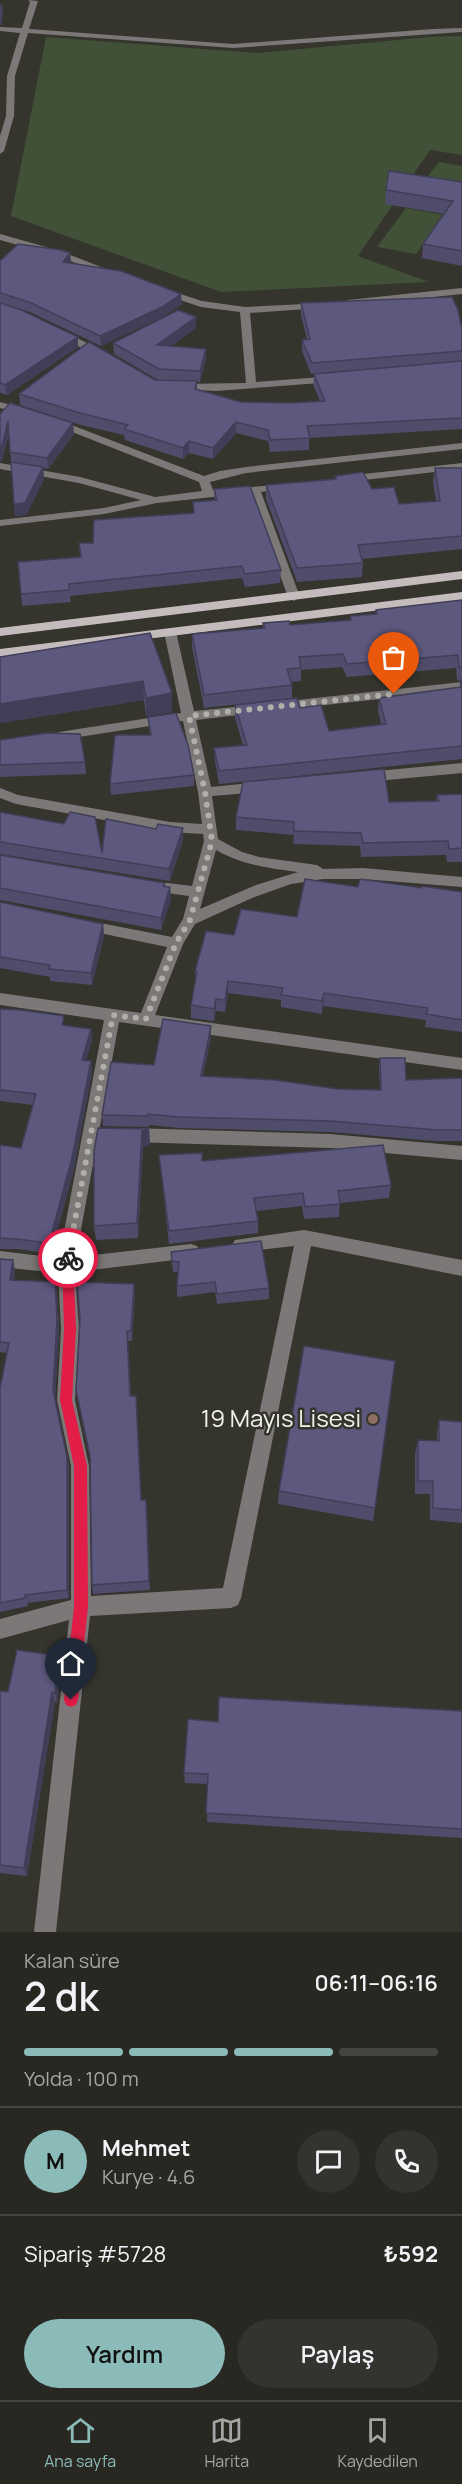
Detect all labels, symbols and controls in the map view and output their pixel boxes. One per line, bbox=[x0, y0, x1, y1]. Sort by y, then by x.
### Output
pin bbox=[368, 632, 419, 694]
icon: bag bbox=[377, 641, 410, 674]
courier bbox=[38, 1228, 98, 1288]
icon: bike bbox=[52, 1242, 85, 1275]
place label: 19 Mayıs Lisesi bbox=[201, 1401, 361, 1434]
marker: 19 Mayıs Lisesi bbox=[366, 1412, 380, 1426]
pin bbox=[45, 1638, 96, 1700]
icon: home bbox=[54, 1647, 87, 1680]
text: Kalan süre bbox=[24, 1947, 120, 1974]
text: 06:11–06:16 bbox=[315, 1968, 438, 1998]
text: 2 dk bbox=[24, 1969, 99, 2023]
text: Yolda · 100 m bbox=[24, 2065, 139, 2092]
button: chat bbox=[297, 2130, 360, 2193]
button: phone bbox=[375, 2130, 438, 2193]
text: Mehmet bbox=[102, 2133, 190, 2163]
text: M bbox=[46, 2146, 65, 2176]
text: Kurye · 4.6 bbox=[102, 2163, 195, 2190]
text: Sipariş #5728 bbox=[24, 2239, 166, 2269]
text: ₺592 bbox=[384, 2239, 438, 2269]
button: Yardım bbox=[24, 2319, 225, 2388]
button: Paylaş bbox=[237, 2319, 438, 2388]
tab: Ana sayfa bbox=[44, 2414, 116, 2472]
tab: Harita bbox=[204, 2414, 249, 2472]
tab: Kaydedilen bbox=[337, 2414, 418, 2472]

